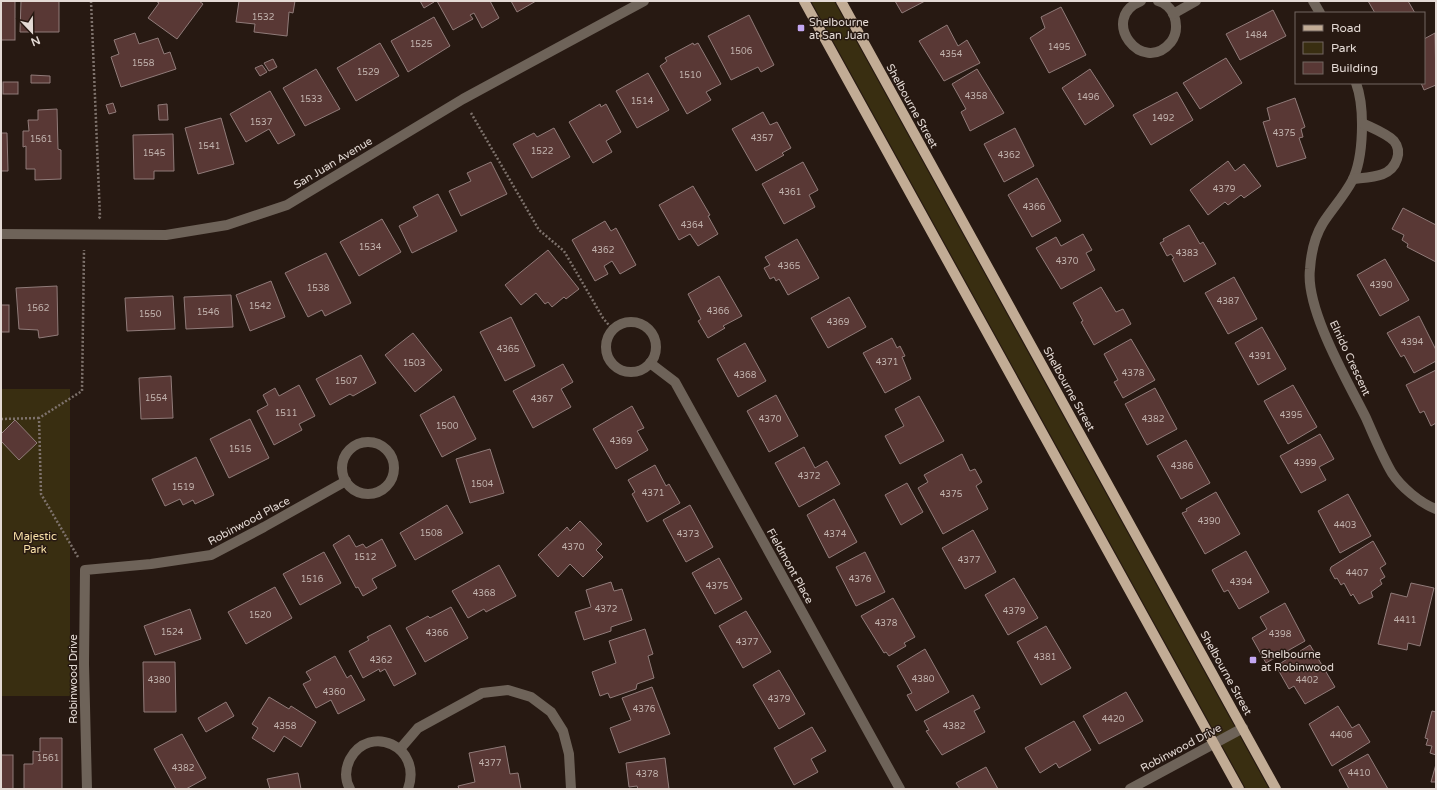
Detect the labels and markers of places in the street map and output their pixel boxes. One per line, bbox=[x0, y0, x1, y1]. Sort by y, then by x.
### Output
place label: Shelbourne at San Juan bbox=[809, 16, 869, 42]
marker: Shelbourne at San Juan bbox=[796, 23, 806, 33]
place label: Shelbourne at Robinwood bbox=[1261, 648, 1334, 674]
marker: Shelbourne at Robinwood bbox=[1248, 655, 1258, 665]

